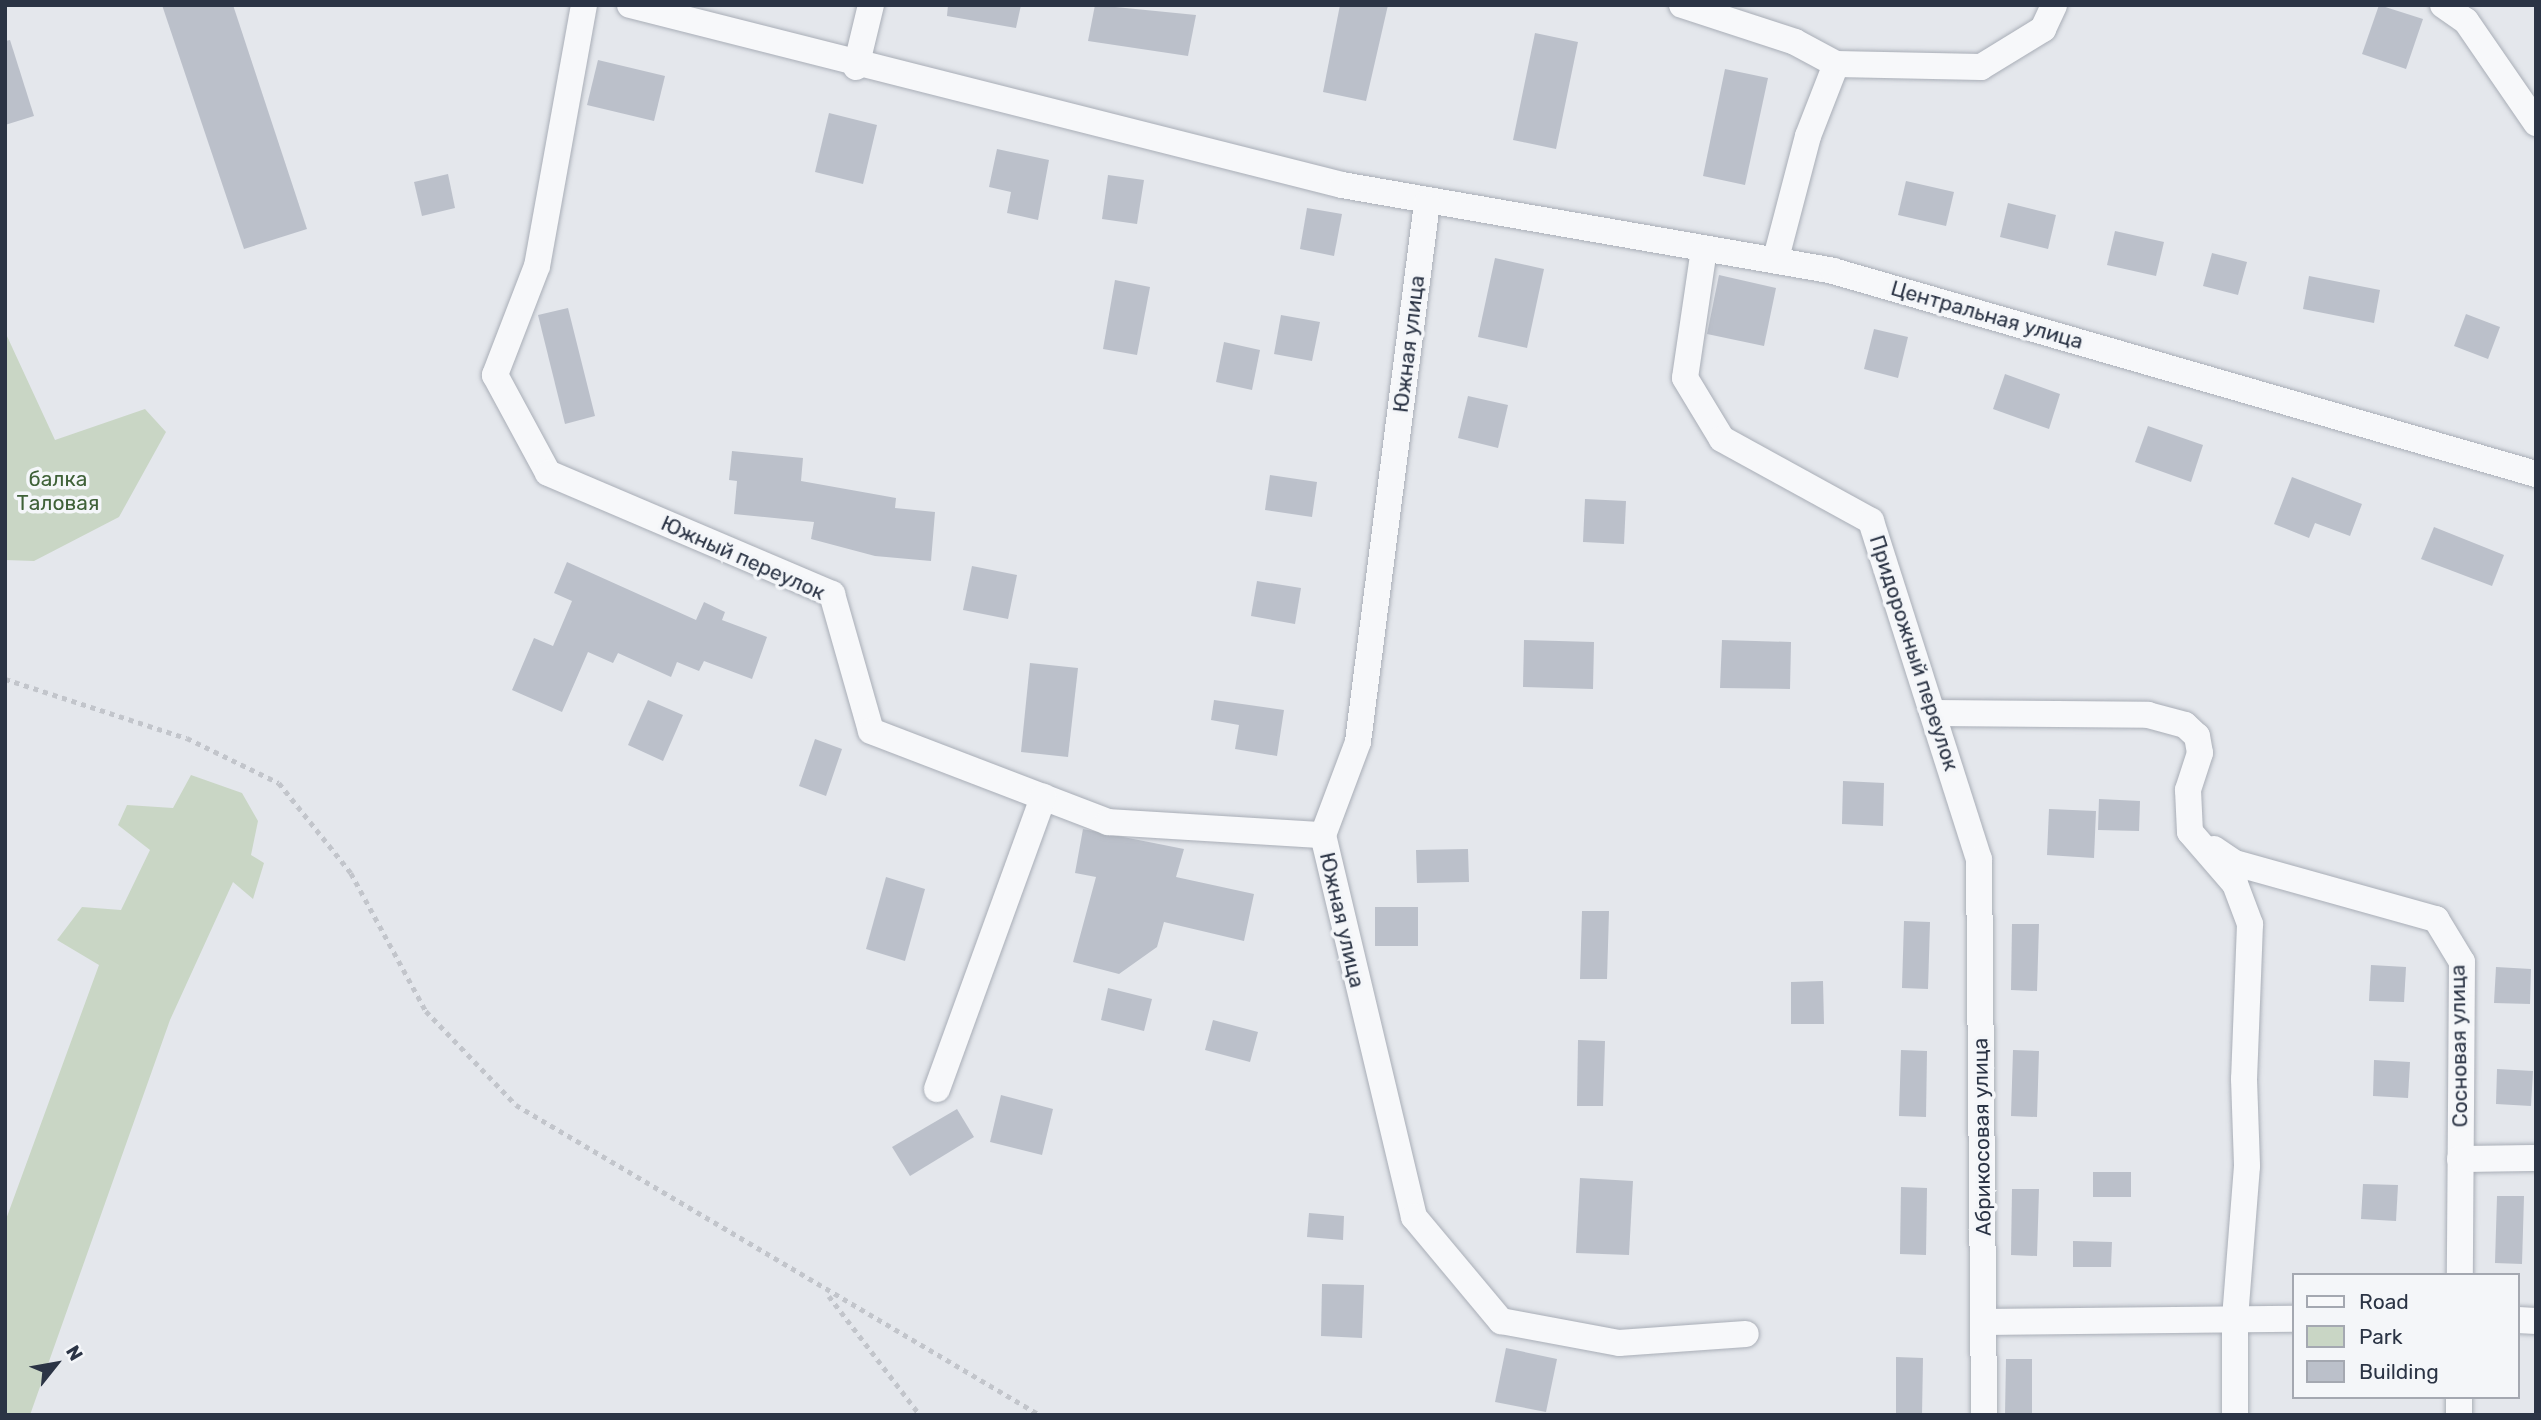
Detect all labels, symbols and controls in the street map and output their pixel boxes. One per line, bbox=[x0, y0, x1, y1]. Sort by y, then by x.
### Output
street label: Южная улица bbox=[1388, 274, 1430, 414]
street label: Центральная улица bbox=[1888, 275, 2086, 355]
park label: балка Таловая bbox=[17, 466, 99, 516]
street label: Южный переулок bbox=[657, 511, 829, 605]
street label: Придорожный переулок bbox=[1864, 532, 1964, 774]
street label: Южная улица bbox=[1314, 850, 1370, 990]
street label: Сосновая улица bbox=[2445, 964, 2473, 1128]
street label: Абрикосовая улица bbox=[1968, 1038, 1996, 1236]
legend bbox=[2292, 1273, 2520, 1399]
text: Road bbox=[2359, 1289, 2409, 1314]
text: Park bbox=[2359, 1324, 2403, 1349]
north arrow bbox=[21, 1329, 91, 1399]
text: N bbox=[61, 1341, 88, 1365]
text: Building bbox=[2359, 1359, 2439, 1384]

